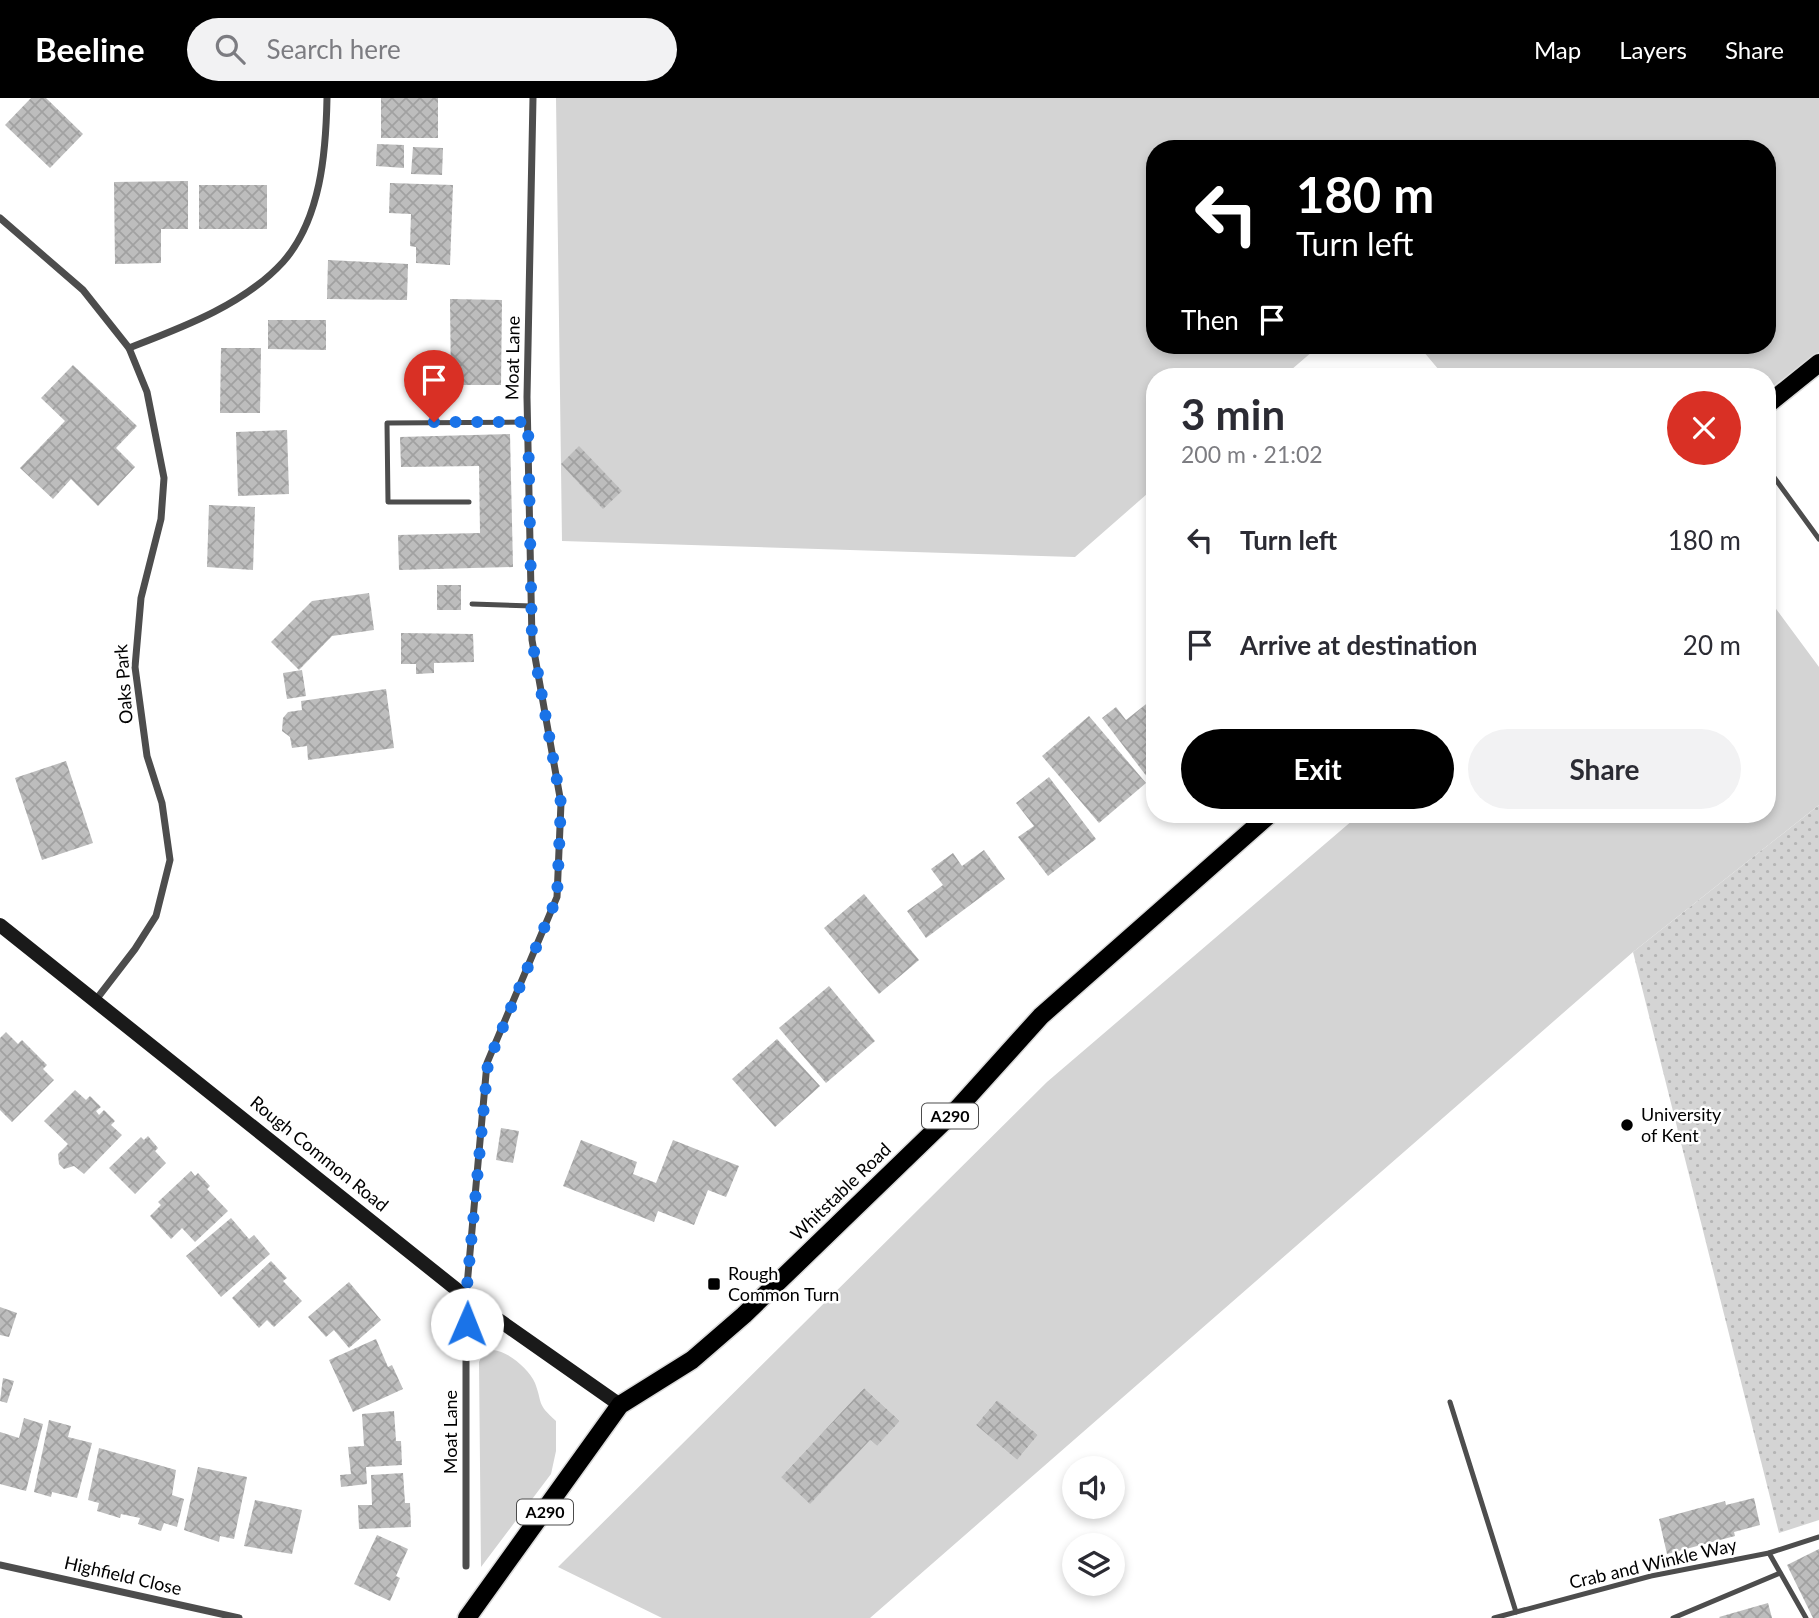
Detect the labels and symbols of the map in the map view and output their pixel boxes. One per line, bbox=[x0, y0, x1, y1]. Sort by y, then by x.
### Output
street label: Moat Lane bbox=[500, 316, 524, 400]
pin bbox=[404, 350, 464, 422]
street label: Oaks Park bbox=[109, 643, 137, 725]
street label: Rough Common Road bbox=[246, 1091, 393, 1216]
place label: University of Kent bbox=[1641, 1103, 1722, 1146]
road number: A290 bbox=[922, 1104, 978, 1128]
marker: University of Kent bbox=[1619, 1117, 1635, 1133]
street label: Whitstable Road bbox=[786, 1138, 895, 1245]
place label: Rough Common Turn bbox=[728, 1262, 839, 1305]
marker: Rough Common Turn bbox=[706, 1276, 722, 1292]
position arrow bbox=[430, 1287, 504, 1361]
street label: Moat Lane bbox=[439, 1390, 461, 1474]
road number: A290 bbox=[517, 1500, 573, 1524]
street label: Crab and Winkle Way bbox=[1567, 1533, 1739, 1593]
street label: Highfield Close bbox=[62, 1551, 184, 1599]

